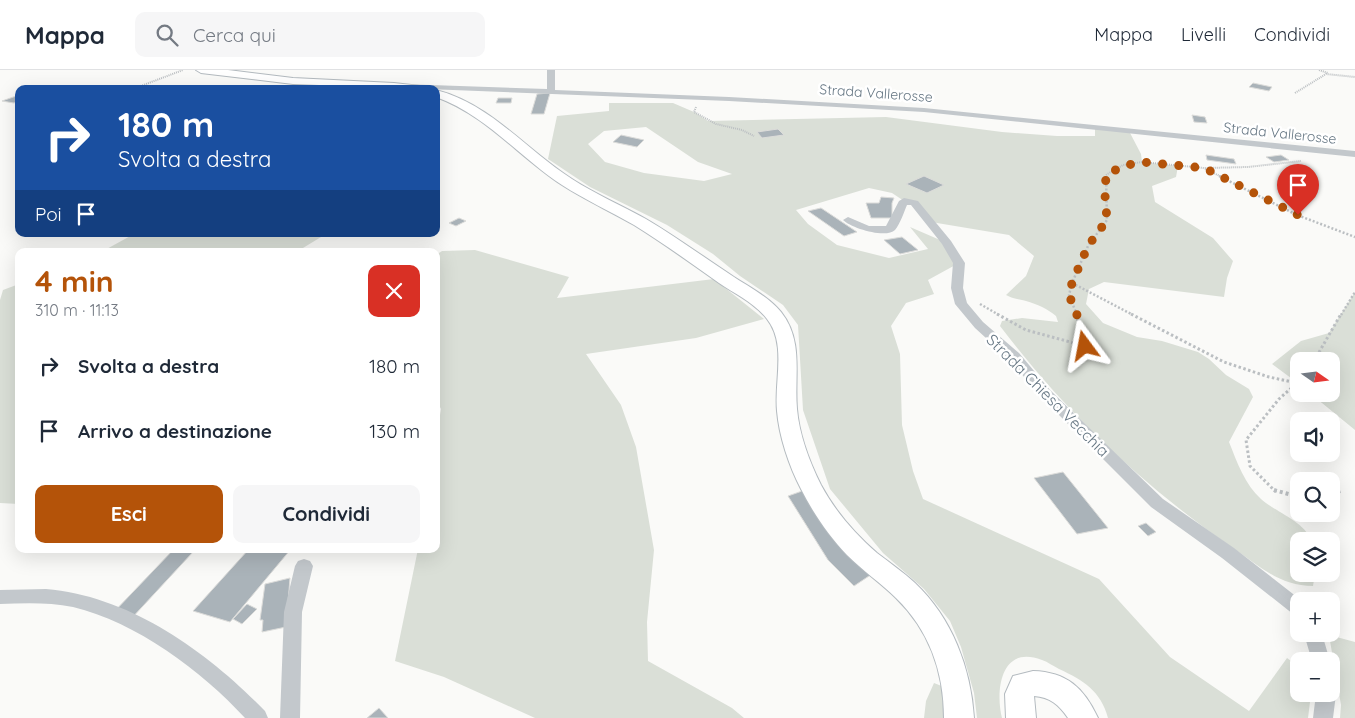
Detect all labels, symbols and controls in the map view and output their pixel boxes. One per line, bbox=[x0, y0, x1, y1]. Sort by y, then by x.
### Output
search box bbox=[135, 12, 485, 57]
text: Mappa bbox=[25, 20, 105, 50]
icon: search bbox=[153, 21, 181, 49]
text: Cerca qui bbox=[193, 23, 276, 47]
text: Mappa bbox=[1094, 23, 1153, 46]
text: Livelli bbox=[1181, 23, 1226, 46]
text: Condividi bbox=[1254, 23, 1330, 46]
street label: Strada Vallerosse bbox=[819, 80, 933, 106]
text: 180 m bbox=[118, 102, 214, 146]
icon: right bbox=[35, 105, 100, 170]
street label: Strada Vallerosse bbox=[1223, 118, 1337, 148]
text: Svolta a destra bbox=[118, 145, 271, 173]
pin bbox=[1277, 164, 1319, 215]
icon: arrive bbox=[1284, 171, 1312, 199]
icon: arrive bbox=[72, 200, 100, 228]
text: Poi bbox=[35, 202, 62, 226]
text: 4 min bbox=[35, 262, 114, 300]
button: close bbox=[368, 265, 420, 317]
text: 310 m · 11:13 bbox=[35, 300, 119, 320]
position arrow bbox=[1058, 319, 1110, 371]
street label: Strada Chiesa Vecchia bbox=[982, 329, 1114, 461]
icon: right bbox=[35, 352, 63, 380]
north arrow bbox=[1290, 352, 1340, 402]
map controls bbox=[1290, 352, 1340, 702]
text: Svolta a destra bbox=[78, 354, 219, 378]
text: 180 m bbox=[369, 354, 420, 378]
button: sound bbox=[1290, 412, 1340, 462]
icon: arrive bbox=[35, 417, 63, 445]
text: Arrivo a destinazione bbox=[78, 419, 272, 443]
text: 130 m bbox=[369, 419, 420, 443]
button: search bbox=[1290, 472, 1340, 522]
button: Esci bbox=[35, 485, 223, 543]
button: Condividi bbox=[233, 485, 420, 543]
button: layers bbox=[1290, 532, 1340, 582]
button: + bbox=[1290, 592, 1340, 642]
button: − bbox=[1290, 652, 1340, 702]

